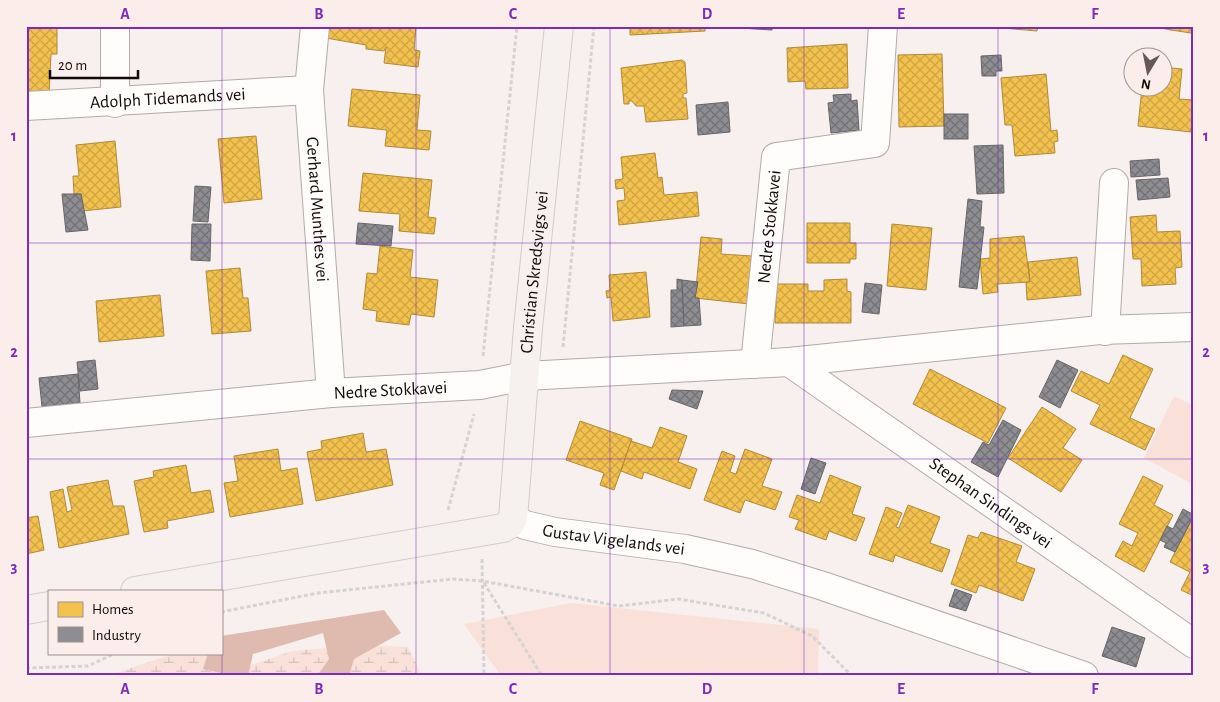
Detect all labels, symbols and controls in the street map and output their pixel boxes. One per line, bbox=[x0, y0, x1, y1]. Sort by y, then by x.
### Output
text: A bbox=[120, 6, 130, 22]
text: B bbox=[314, 6, 324, 22]
text: C bbox=[509, 6, 518, 22]
text: D bbox=[702, 6, 713, 22]
text: E bbox=[897, 6, 905, 22]
text: F bbox=[1091, 6, 1099, 22]
scale bar bbox=[50, 48, 138, 80]
north arrow bbox=[1122, 48, 1172, 98]
text: 20 m bbox=[58, 58, 87, 73]
text: N bbox=[1140, 76, 1152, 92]
street label: Adolph Tidemands vei bbox=[89, 86, 246, 112]
text: 1 bbox=[11, 128, 17, 144]
text: 1 bbox=[1203, 128, 1209, 144]
street label: Gerhard Munthes vei bbox=[302, 136, 331, 283]
street label: Nedre Stokkavei bbox=[755, 169, 785, 284]
street label: Christian Skredsvigs vei bbox=[518, 190, 552, 354]
text: 2 bbox=[10, 344, 18, 360]
text: 2 bbox=[1202, 344, 1210, 360]
street label: Nedre Stokkavei bbox=[333, 379, 448, 403]
street label: Stephan Sindings vei bbox=[926, 455, 1055, 552]
street label: Gustav Vigelands vei bbox=[541, 521, 686, 559]
text: 3 bbox=[11, 559, 18, 575]
text: 3 bbox=[1203, 559, 1210, 575]
legend bbox=[48, 590, 222, 654]
text: Homes bbox=[92, 602, 134, 617]
text: Industry bbox=[92, 628, 141, 643]
text: A bbox=[120, 681, 130, 697]
text: B bbox=[314, 681, 324, 697]
text: C bbox=[509, 681, 518, 697]
text: D bbox=[702, 681, 713, 697]
text: E bbox=[897, 681, 905, 697]
text: F bbox=[1091, 681, 1099, 697]

